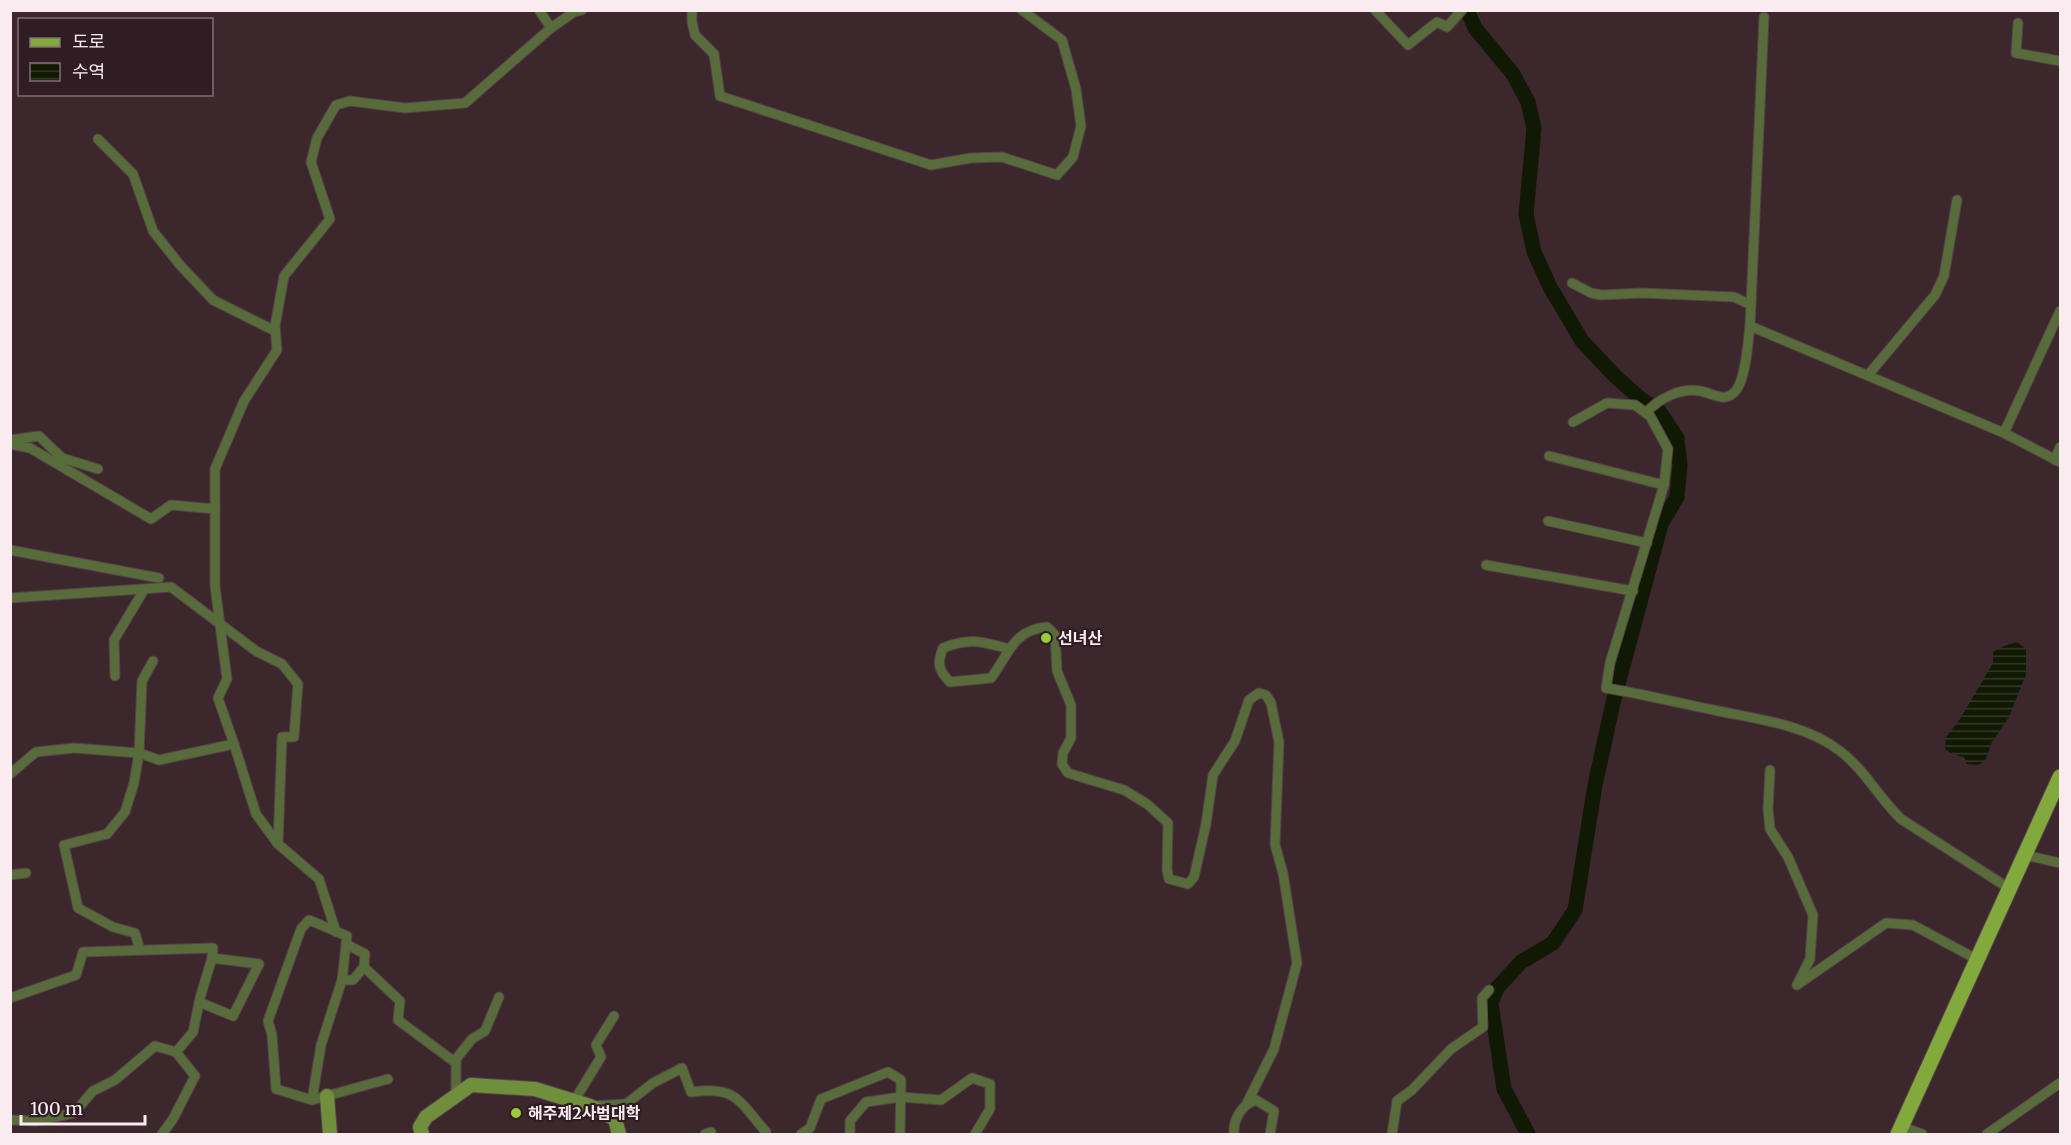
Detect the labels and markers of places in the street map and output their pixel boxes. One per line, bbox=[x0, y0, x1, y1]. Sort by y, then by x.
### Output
place label: 선녀산 bbox=[1058, 628, 1102, 648]
marker: 선녀산 bbox=[1039, 631, 1053, 645]
place label: 해주제2사범대학 bbox=[528, 1103, 641, 1123]
marker: 해주제2사범대학 bbox=[509, 1106, 523, 1120]

